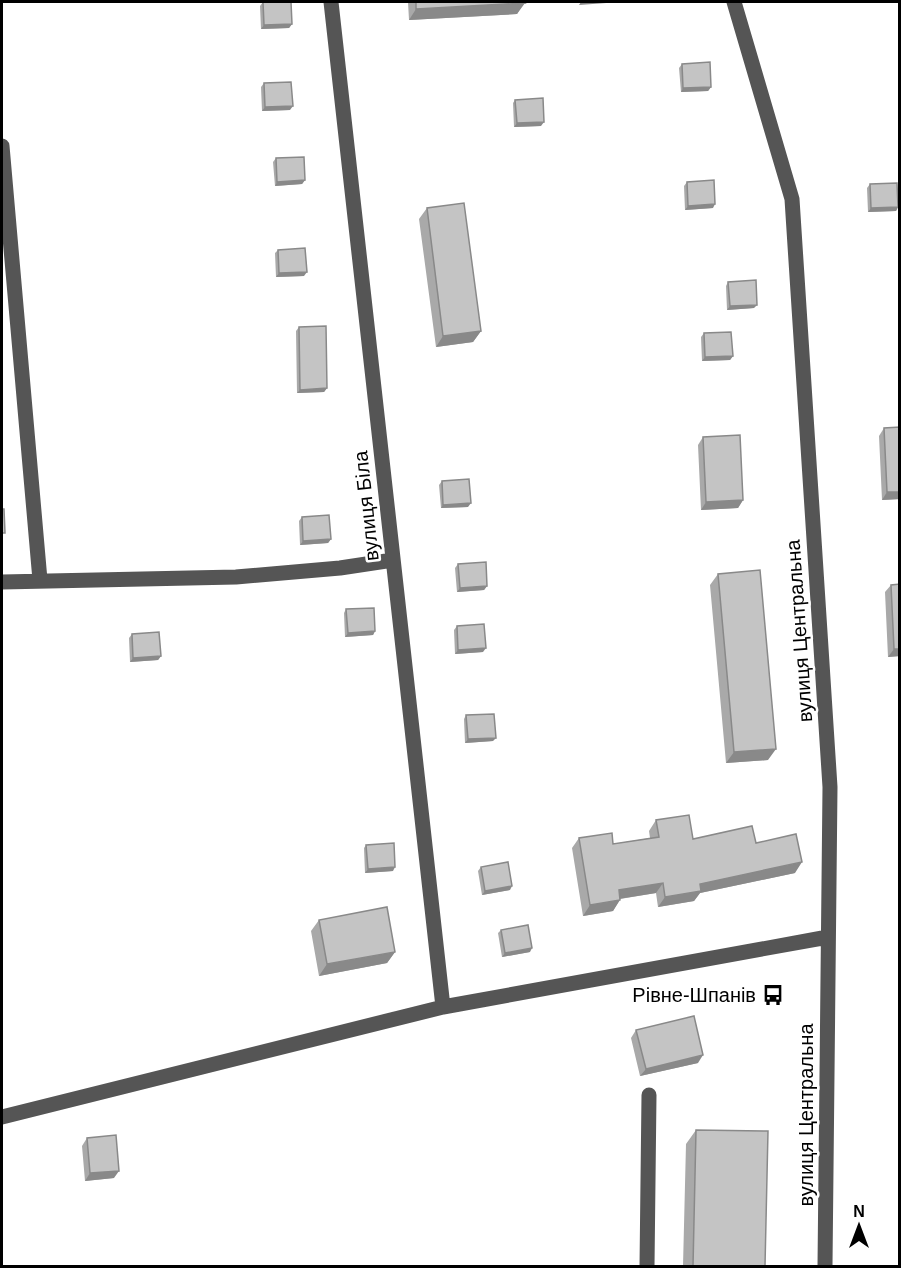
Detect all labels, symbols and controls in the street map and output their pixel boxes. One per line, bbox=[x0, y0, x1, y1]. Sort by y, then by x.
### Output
street label: вулиця Біла bbox=[349, 449, 383, 562]
street label: вулиця Центральна bbox=[782, 538, 816, 723]
bus stop icon: Рівне-Шпанів bbox=[761, 983, 785, 1007]
place label: Рівне-Шпанів bbox=[632, 984, 756, 1006]
street label: вулиця Центральна bbox=[795, 1023, 817, 1207]
north arrow bbox=[829, 1196, 889, 1256]
text: N bbox=[853, 1203, 865, 1220]

